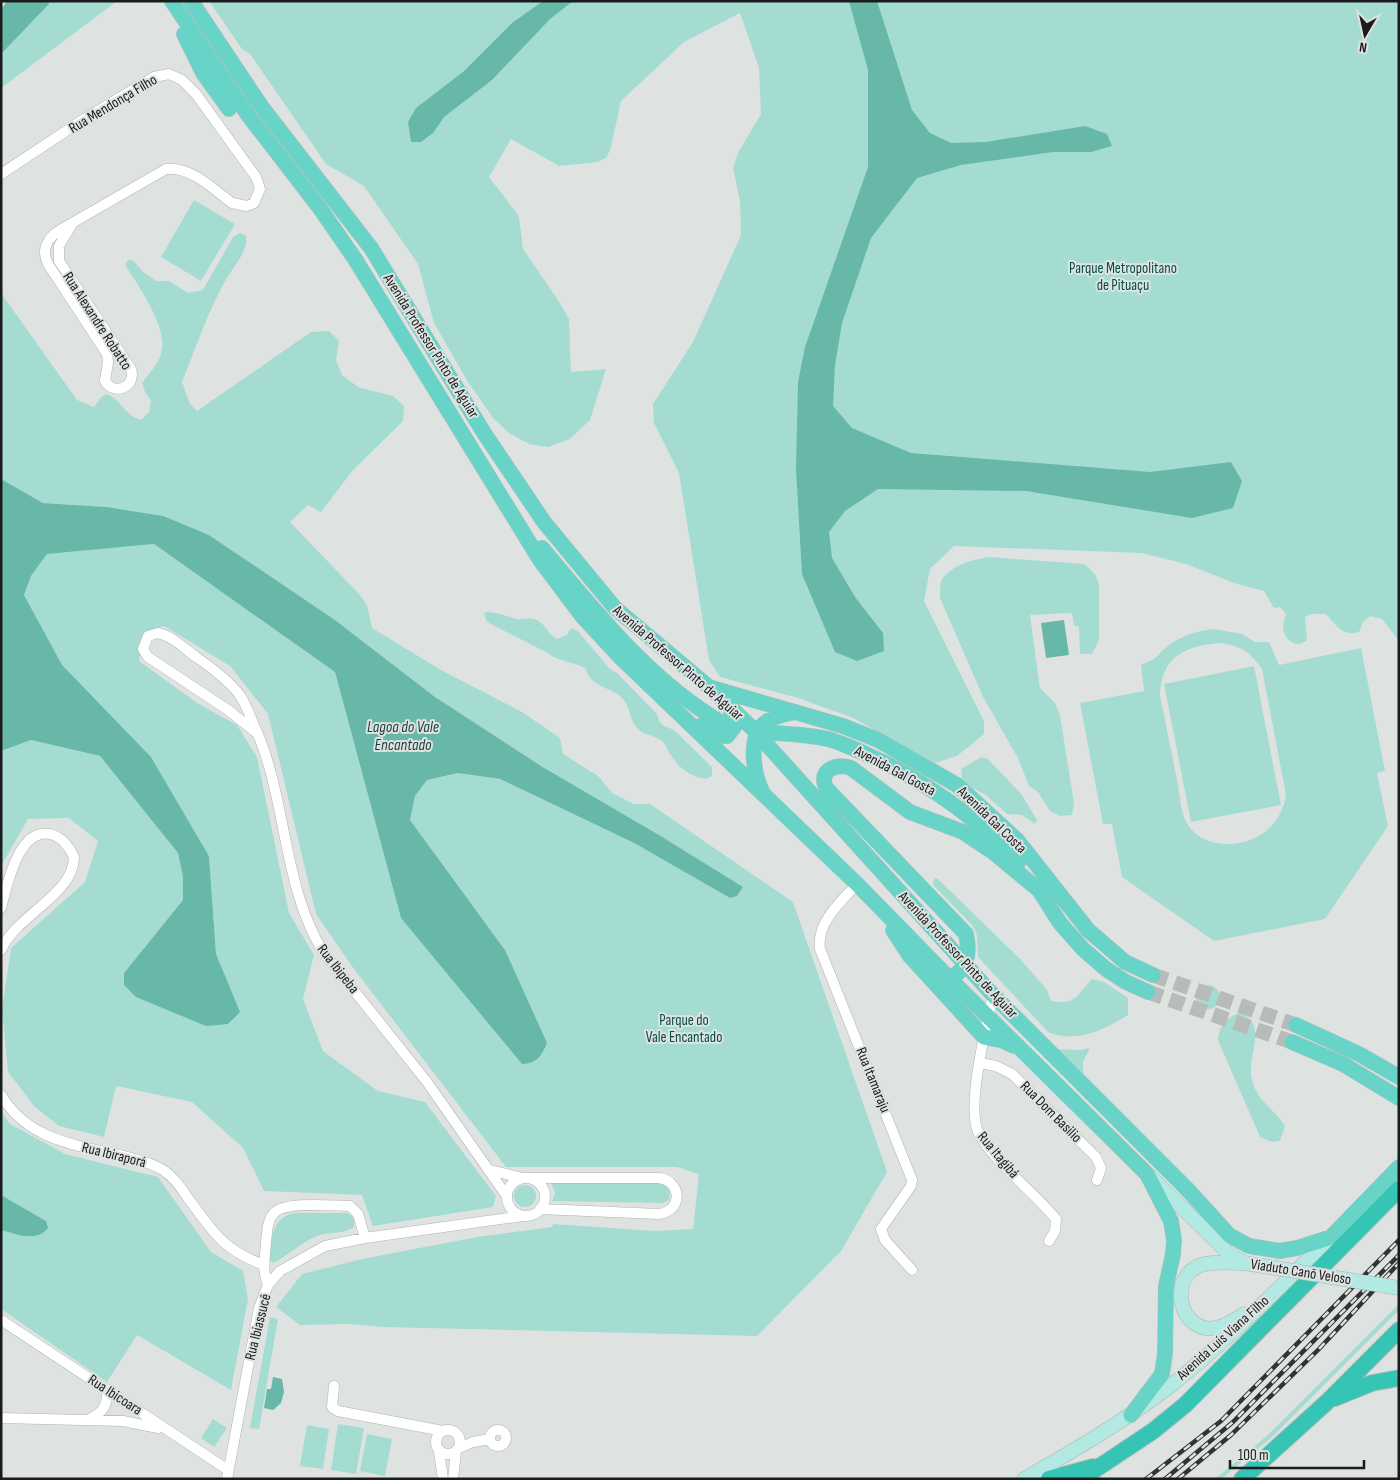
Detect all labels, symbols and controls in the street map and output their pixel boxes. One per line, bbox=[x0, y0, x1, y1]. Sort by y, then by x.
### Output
north arrow bbox=[1340, 10, 1390, 60]
text: N bbox=[1358, 38, 1368, 56]
street label: Rua Mendonça Filho bbox=[65, 70, 161, 138]
park label: Parque Metropolitano de Pituaçu bbox=[1069, 259, 1177, 295]
street label: Rua Alexandre Robatto bbox=[58, 268, 136, 374]
street label: Avenida Professor Pinto de Aguiar bbox=[378, 269, 484, 422]
street label: Avenida Professor Pinto de Aguiar bbox=[608, 600, 748, 725]
water label: Lagoa do Vale Encantado bbox=[367, 718, 439, 755]
street label: Avenida Gal Gosta bbox=[850, 741, 939, 800]
street label: Avenida Gal Costa bbox=[953, 782, 1031, 858]
street label: Avenida Professor Pinto de Aguiar bbox=[893, 887, 1022, 1023]
street label: Rua Ibipeba bbox=[313, 940, 363, 998]
park label: Parque do Vale Encantado bbox=[646, 1011, 722, 1047]
street label: Rua Itamaraju bbox=[851, 1045, 895, 1115]
street label: Rua Dom Basilio bbox=[1016, 1077, 1086, 1147]
street label: Rua Itagibá bbox=[973, 1128, 1023, 1183]
street label: Rua Ibiraporá bbox=[80, 1138, 148, 1172]
street label: Viaduto Canô Veloso bbox=[1249, 1255, 1353, 1289]
street label: Avenida Luís Viana Filho bbox=[1172, 1291, 1273, 1385]
street label: Rua Ibiassucê bbox=[241, 1292, 275, 1362]
street label: Rua Ibicoara bbox=[84, 1370, 146, 1420]
scale bar bbox=[1230, 1438, 1364, 1470]
text: 100 m bbox=[1238, 1446, 1269, 1465]

